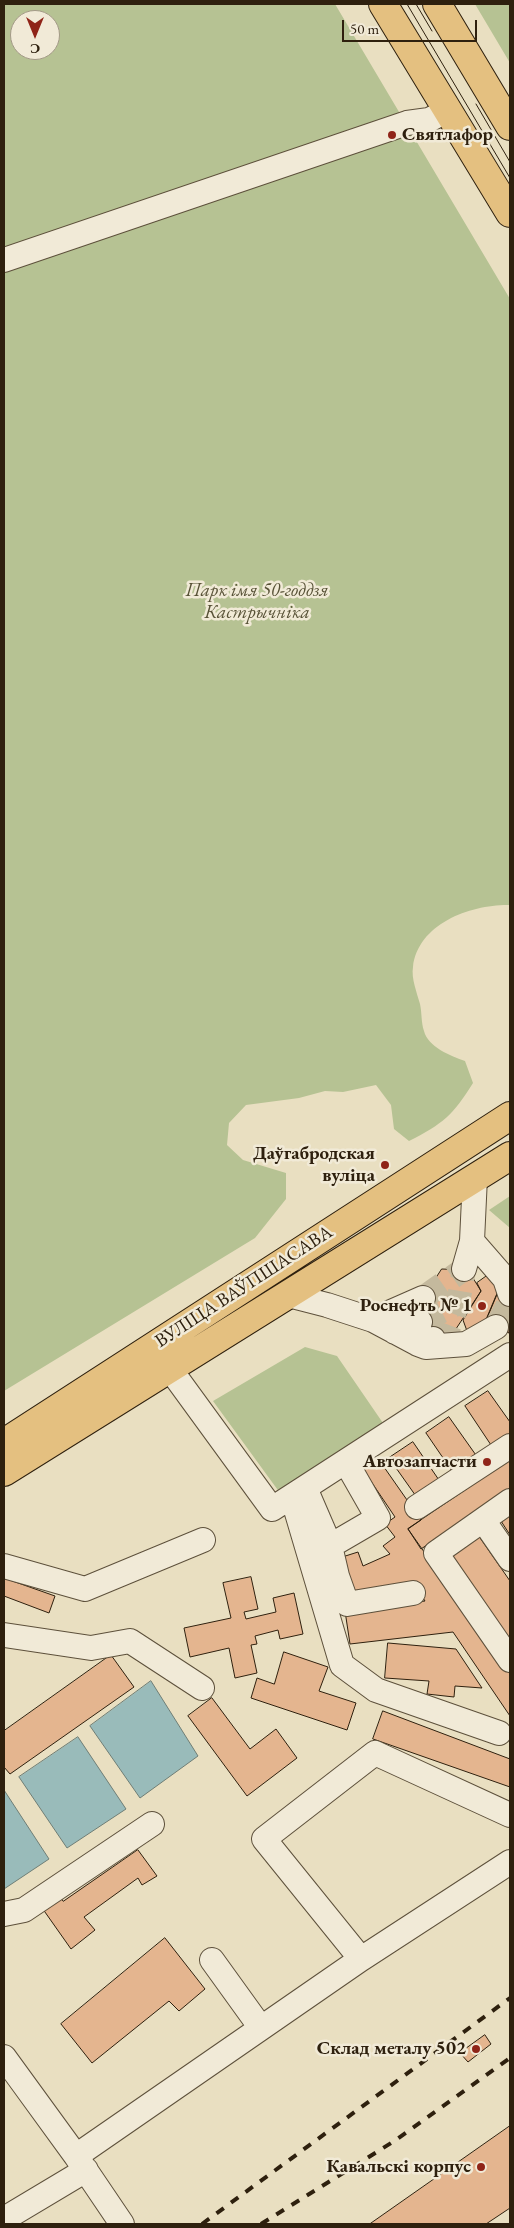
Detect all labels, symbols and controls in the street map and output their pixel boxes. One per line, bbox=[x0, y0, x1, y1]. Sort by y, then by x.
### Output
north arrow bbox=[10, 10, 60, 60]
scale bar bbox=[344, 10, 479, 42]
text: 50 m bbox=[350, 19, 379, 38]
text: С bbox=[30, 40, 40, 58]
place label: Святлафор bbox=[402, 124, 493, 146]
marker: Святлафор bbox=[386, 129, 398, 141]
park label: Парк імя 50-годдзя Кастрычніка bbox=[185, 580, 329, 624]
place label: Даўгабродская вуліца bbox=[253, 1143, 375, 1187]
marker: Даўгабродская вуліца bbox=[379, 1159, 391, 1171]
street label: ВУЛІЦА ВАЎПШАСАВА bbox=[151, 1221, 337, 1353]
place label: Роснефть № 1 bbox=[360, 1295, 472, 1317]
marker: Роснефть № 1 bbox=[476, 1300, 488, 1312]
place label: Автозапчасти bbox=[363, 1451, 477, 1473]
marker: Автозапчасти bbox=[481, 1456, 493, 1468]
place label: Склад металу 502 bbox=[317, 2038, 466, 2060]
marker: Склад металу 502 bbox=[470, 2043, 482, 2055]
place label: Кавальскі корпус bbox=[326, 2156, 471, 2178]
marker: Кавальскі корпус bbox=[475, 2161, 487, 2173]

